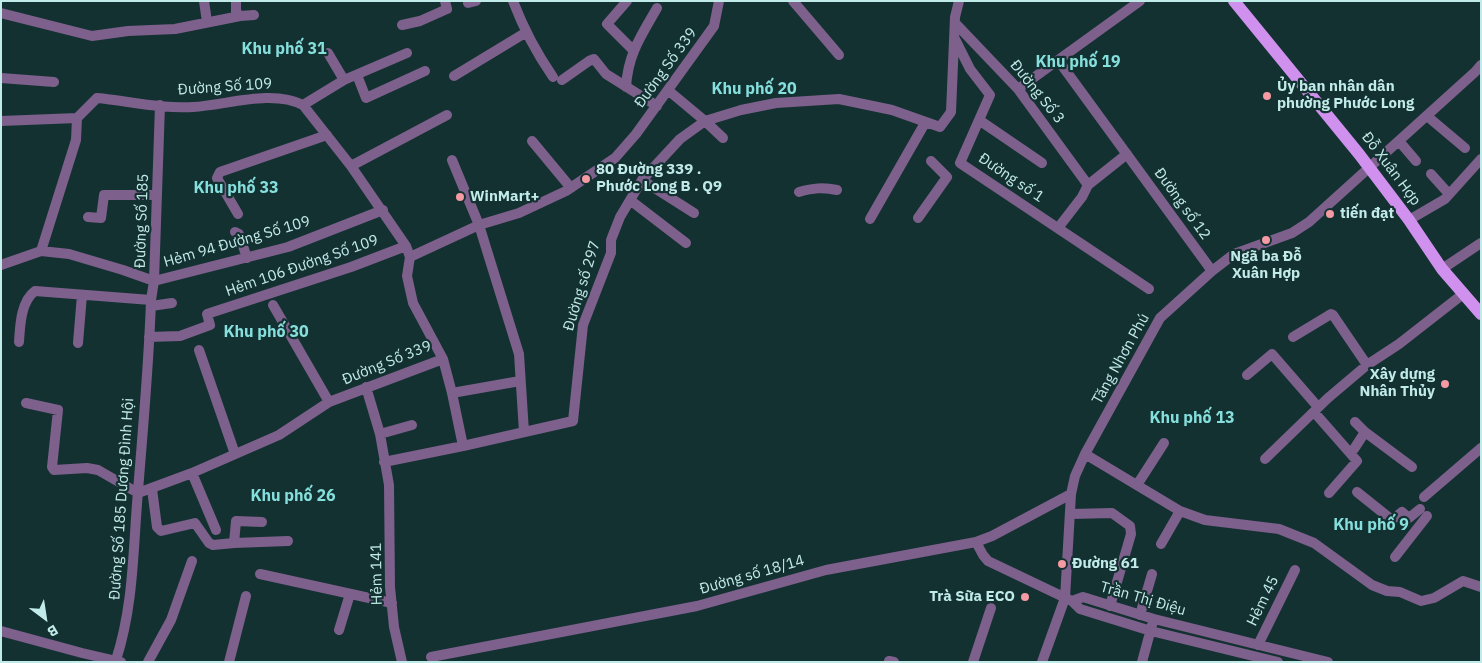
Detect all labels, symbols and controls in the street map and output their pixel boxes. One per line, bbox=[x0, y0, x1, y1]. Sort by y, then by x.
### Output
street label: Đường Số 339 bbox=[631, 24, 701, 112]
district label: Khu phố 31 bbox=[241, 39, 327, 59]
district label: Khu phố 19 bbox=[1035, 52, 1121, 72]
street label: Đường Số 3 bbox=[1006, 57, 1068, 127]
street label: Đường Số 109 bbox=[177, 75, 273, 99]
place label: Ủy ban nhân dân phường Phước Long bbox=[1277, 78, 1414, 113]
district label: Khu phố 20 bbox=[711, 79, 797, 99]
marker: Ủy ban nhân dân phường Phước Long bbox=[1261, 90, 1273, 102]
street label: Đỗ Xuân Hợp bbox=[1358, 129, 1424, 209]
street label: Đường số 1 bbox=[975, 149, 1047, 207]
place label: 80 Đường 339 . Phước Long B . Q9 bbox=[596, 161, 722, 196]
street label: Đường số 12 bbox=[1150, 165, 1214, 243]
street label: Đường Số 185 bbox=[131, 173, 153, 269]
marker: 80 Đường 339 . Phước Long B . Q9 bbox=[580, 173, 592, 185]
district label: Khu phố 33 bbox=[193, 178, 279, 198]
place label: WinMart+ bbox=[470, 188, 540, 206]
marker: WinMart+ bbox=[454, 191, 466, 203]
place label: tiến đạt bbox=[1340, 205, 1394, 223]
marker: tiến đạt bbox=[1324, 208, 1336, 220]
street label: Hẻm 94 Đường Số 109 bbox=[162, 212, 312, 272]
street label: Hẻm 106 Đường Số 109 bbox=[223, 231, 381, 301]
marker: Ngã ba Đỗ Xuân Hợp bbox=[1260, 234, 1272, 246]
street label: Đường số 297 bbox=[560, 239, 604, 333]
place label: Ngã ba Đỗ Xuân Hợp bbox=[1230, 248, 1302, 283]
street label: Tăng Nhơn Phú bbox=[1089, 310, 1153, 408]
district label: Khu phố 30 bbox=[223, 322, 309, 342]
street label: Đường Số 339 bbox=[340, 337, 434, 389]
place label: Xây dựng Nhân Thủy bbox=[1360, 366, 1435, 401]
marker: Xây dựng Nhân Thủy bbox=[1439, 378, 1451, 390]
street label: Đường Số 185 Dương Đình Hội bbox=[106, 397, 138, 601]
district label: Khu phố 13 bbox=[1149, 408, 1235, 428]
district label: Khu phố 26 bbox=[250, 486, 336, 506]
district label: Khu phố 9 bbox=[1333, 515, 1409, 535]
street label: Hẻm 141 bbox=[367, 543, 387, 605]
street label: Đường số 18/14 bbox=[698, 551, 806, 599]
place label: Đường 61 bbox=[1072, 555, 1139, 573]
marker: Đường 61 bbox=[1056, 558, 1068, 570]
street label: Hẻm 45 bbox=[1243, 573, 1283, 629]
street label: Trần Thị Điệu bbox=[1098, 578, 1188, 620]
place label: Trà Sữa ECO bbox=[929, 588, 1015, 606]
marker: Trà Sữa ECO bbox=[1019, 591, 1031, 603]
north arrow bbox=[20, 593, 70, 643]
text: B bbox=[44, 621, 61, 641]

